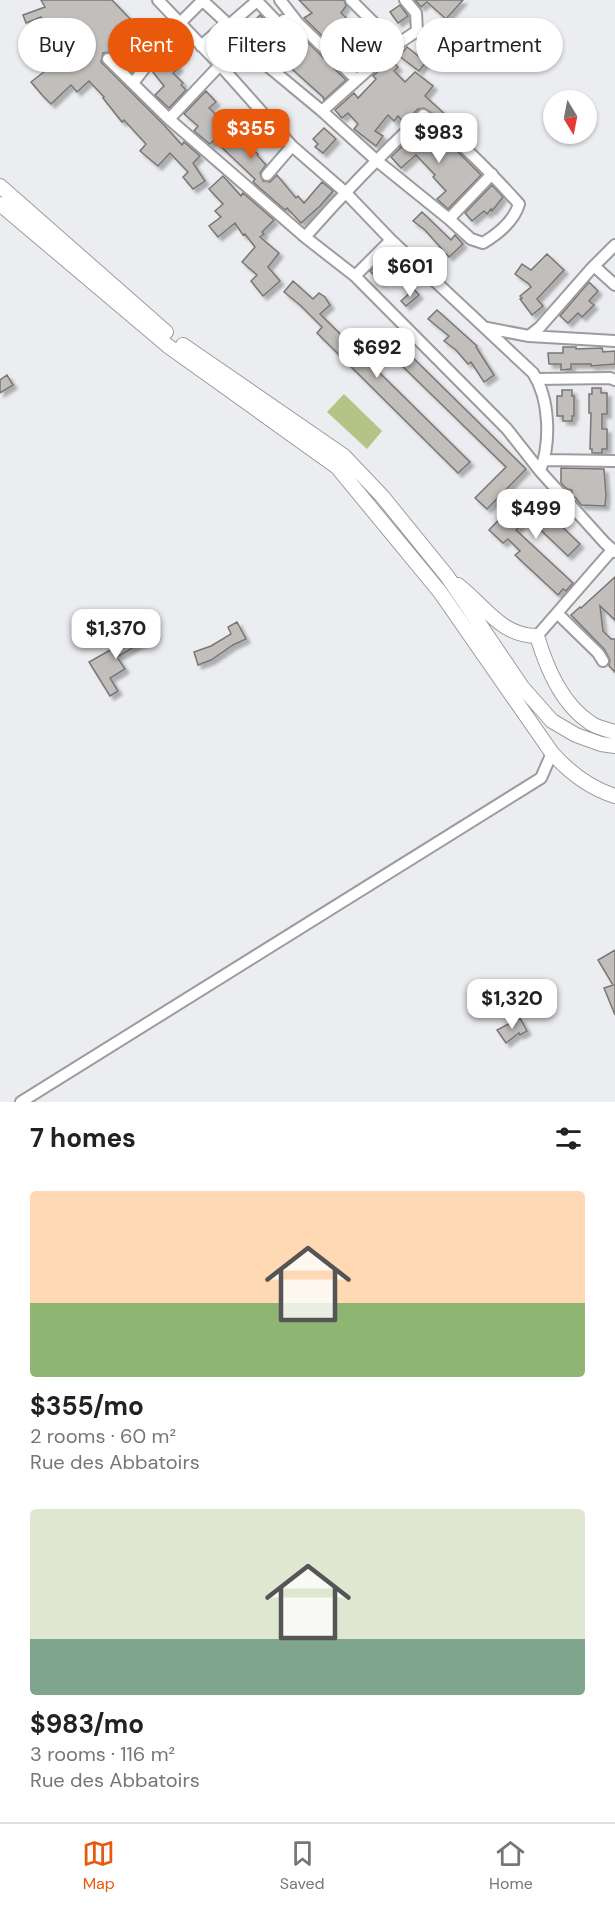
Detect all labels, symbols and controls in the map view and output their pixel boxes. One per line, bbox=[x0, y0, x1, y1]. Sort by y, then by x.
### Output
chip: Buy bbox=[18, 18, 96, 72]
chip: Rent bbox=[108, 18, 194, 72]
chip: Filters bbox=[206, 18, 308, 72]
chip: New bbox=[320, 18, 404, 72]
chip: Apartment bbox=[416, 18, 563, 72]
north arrow bbox=[543, 90, 597, 144]
map controls bbox=[543, 90, 597, 144]
pin: $355 bbox=[215, 109, 287, 160]
pin: $983 bbox=[403, 113, 475, 164]
text: $355 bbox=[226, 115, 276, 141]
text: $983 bbox=[414, 119, 464, 145]
pin: $601 bbox=[374, 247, 446, 298]
text: $601 bbox=[387, 253, 433, 279]
pin: $692 bbox=[341, 328, 413, 379]
text: $692 bbox=[353, 334, 401, 360]
pin: $499 bbox=[500, 489, 572, 540]
text: $499 bbox=[511, 495, 561, 521]
pin: $1,370 bbox=[67, 609, 165, 660]
text: $1,370 bbox=[86, 615, 146, 641]
pin: $1,320 bbox=[463, 979, 561, 1030]
text: $1,320 bbox=[481, 985, 543, 1011]
text: 7 homes bbox=[30, 1121, 136, 1155]
icon: filters bbox=[552, 1122, 585, 1155]
icon: home bbox=[254, 1230, 362, 1338]
text: $355/mo bbox=[30, 1389, 144, 1423]
text: 2 rooms · 60 m² bbox=[30, 1423, 176, 1449]
text: Rue des Abbatoirs bbox=[30, 1449, 200, 1475]
icon: home bbox=[254, 1548, 362, 1656]
text: $983/mo bbox=[30, 1707, 144, 1741]
text: 3 rooms · 116 m² bbox=[30, 1741, 175, 1767]
text: Rue des Abbatoirs bbox=[30, 1767, 200, 1793]
tab: Map bbox=[82, 1837, 115, 1894]
tab: Saved bbox=[280, 1837, 325, 1894]
tab: Home bbox=[489, 1837, 533, 1894]

